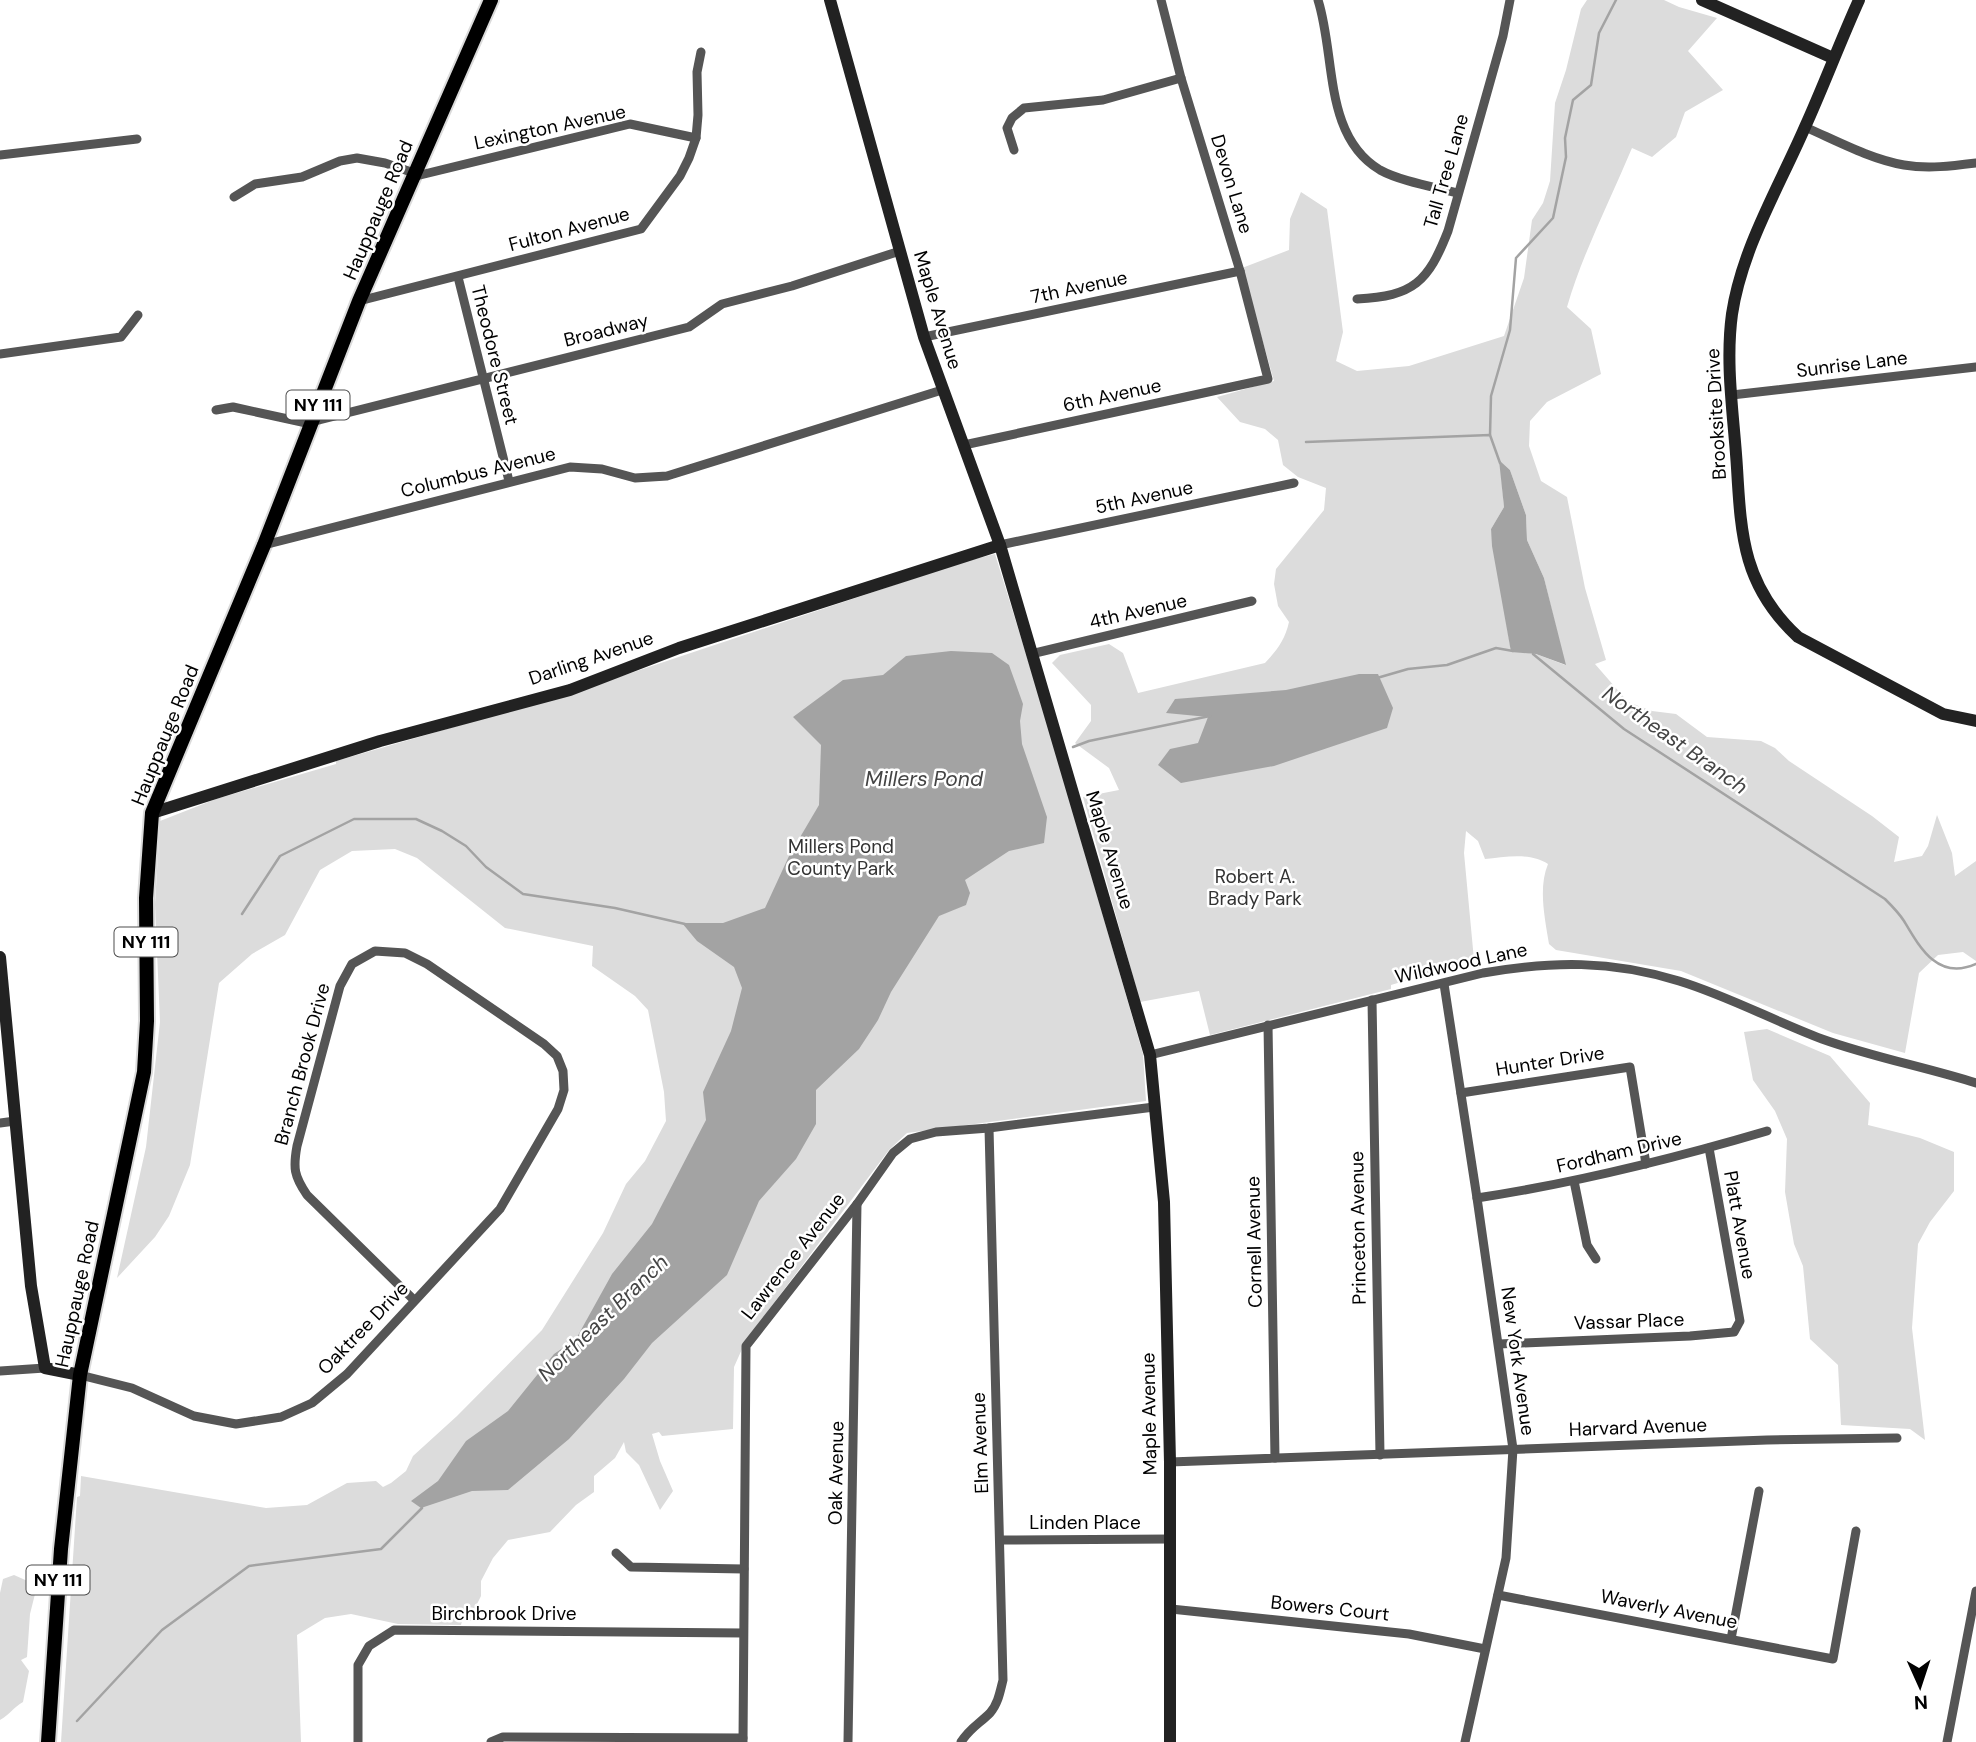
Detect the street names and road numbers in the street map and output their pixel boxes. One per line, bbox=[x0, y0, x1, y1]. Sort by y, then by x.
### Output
street label: Lexington Avenue bbox=[472, 99, 628, 155]
street label: Tall Tree Lane bbox=[1418, 111, 1474, 231]
street label: Devon Lane bbox=[1205, 131, 1259, 237]
street label: Hauppauge Road bbox=[337, 136, 419, 284]
street label: Fulton Avenue bbox=[506, 201, 632, 257]
street label: Maple Avenue bbox=[908, 248, 968, 372]
street label: 7th Avenue bbox=[1028, 265, 1130, 309]
street label: Theodore Street bbox=[466, 283, 524, 427]
street label: Broadway bbox=[561, 307, 651, 353]
street label: Sunrise Lane bbox=[1795, 345, 1909, 383]
street label: Brooksite Drive bbox=[1700, 348, 1732, 480]
street label: 6th Avenue bbox=[1061, 372, 1163, 418]
road number: NY 111 bbox=[286, 390, 350, 419]
street label: Columbus Avenue bbox=[398, 441, 558, 503]
street label: 5th Avenue bbox=[1093, 474, 1195, 520]
street label: 4th Avenue bbox=[1087, 588, 1189, 634]
street label: Darling Avenue bbox=[525, 625, 657, 691]
street label: Hauppauge Road bbox=[125, 661, 205, 809]
street label: Maple Avenue bbox=[1080, 788, 1140, 912]
road number: NY 111 bbox=[114, 928, 178, 957]
street label: Wildwood Lane bbox=[1392, 937, 1530, 989]
street label: Branch Brook Drive bbox=[268, 980, 336, 1148]
street label: Hunter Drive bbox=[1494, 1040, 1606, 1082]
street label: Fordham Drive bbox=[1554, 1125, 1684, 1179]
street label: Princeton Avenue bbox=[1344, 1151, 1372, 1305]
street label: Platt Avenue bbox=[1718, 1169, 1762, 1281]
street label: Cornell Avenue bbox=[1240, 1176, 1268, 1308]
street label: Lawrence Avenue bbox=[736, 1188, 850, 1324]
street label: Hauppauge Road bbox=[49, 1218, 105, 1370]
street label: Oaktree Drive bbox=[312, 1276, 414, 1380]
street label: New York Avenue bbox=[1495, 1285, 1541, 1437]
street label: Vassar Place bbox=[1573, 1307, 1685, 1335]
street label: Maple Avenue bbox=[1135, 1352, 1163, 1476]
street label: Elm Avenue bbox=[966, 1392, 994, 1494]
street label: Harvard Avenue bbox=[1568, 1412, 1708, 1442]
street label: Oak Avenue bbox=[823, 1421, 849, 1525]
street label: Linden Place bbox=[1029, 1510, 1141, 1535]
road number: NY 111 bbox=[27, 1566, 90, 1595]
street label: Waverly Avenue bbox=[1598, 1583, 1740, 1635]
street label: Bowers Court bbox=[1269, 1589, 1391, 1627]
street label: Birchbrook Drive bbox=[431, 1601, 577, 1626]

